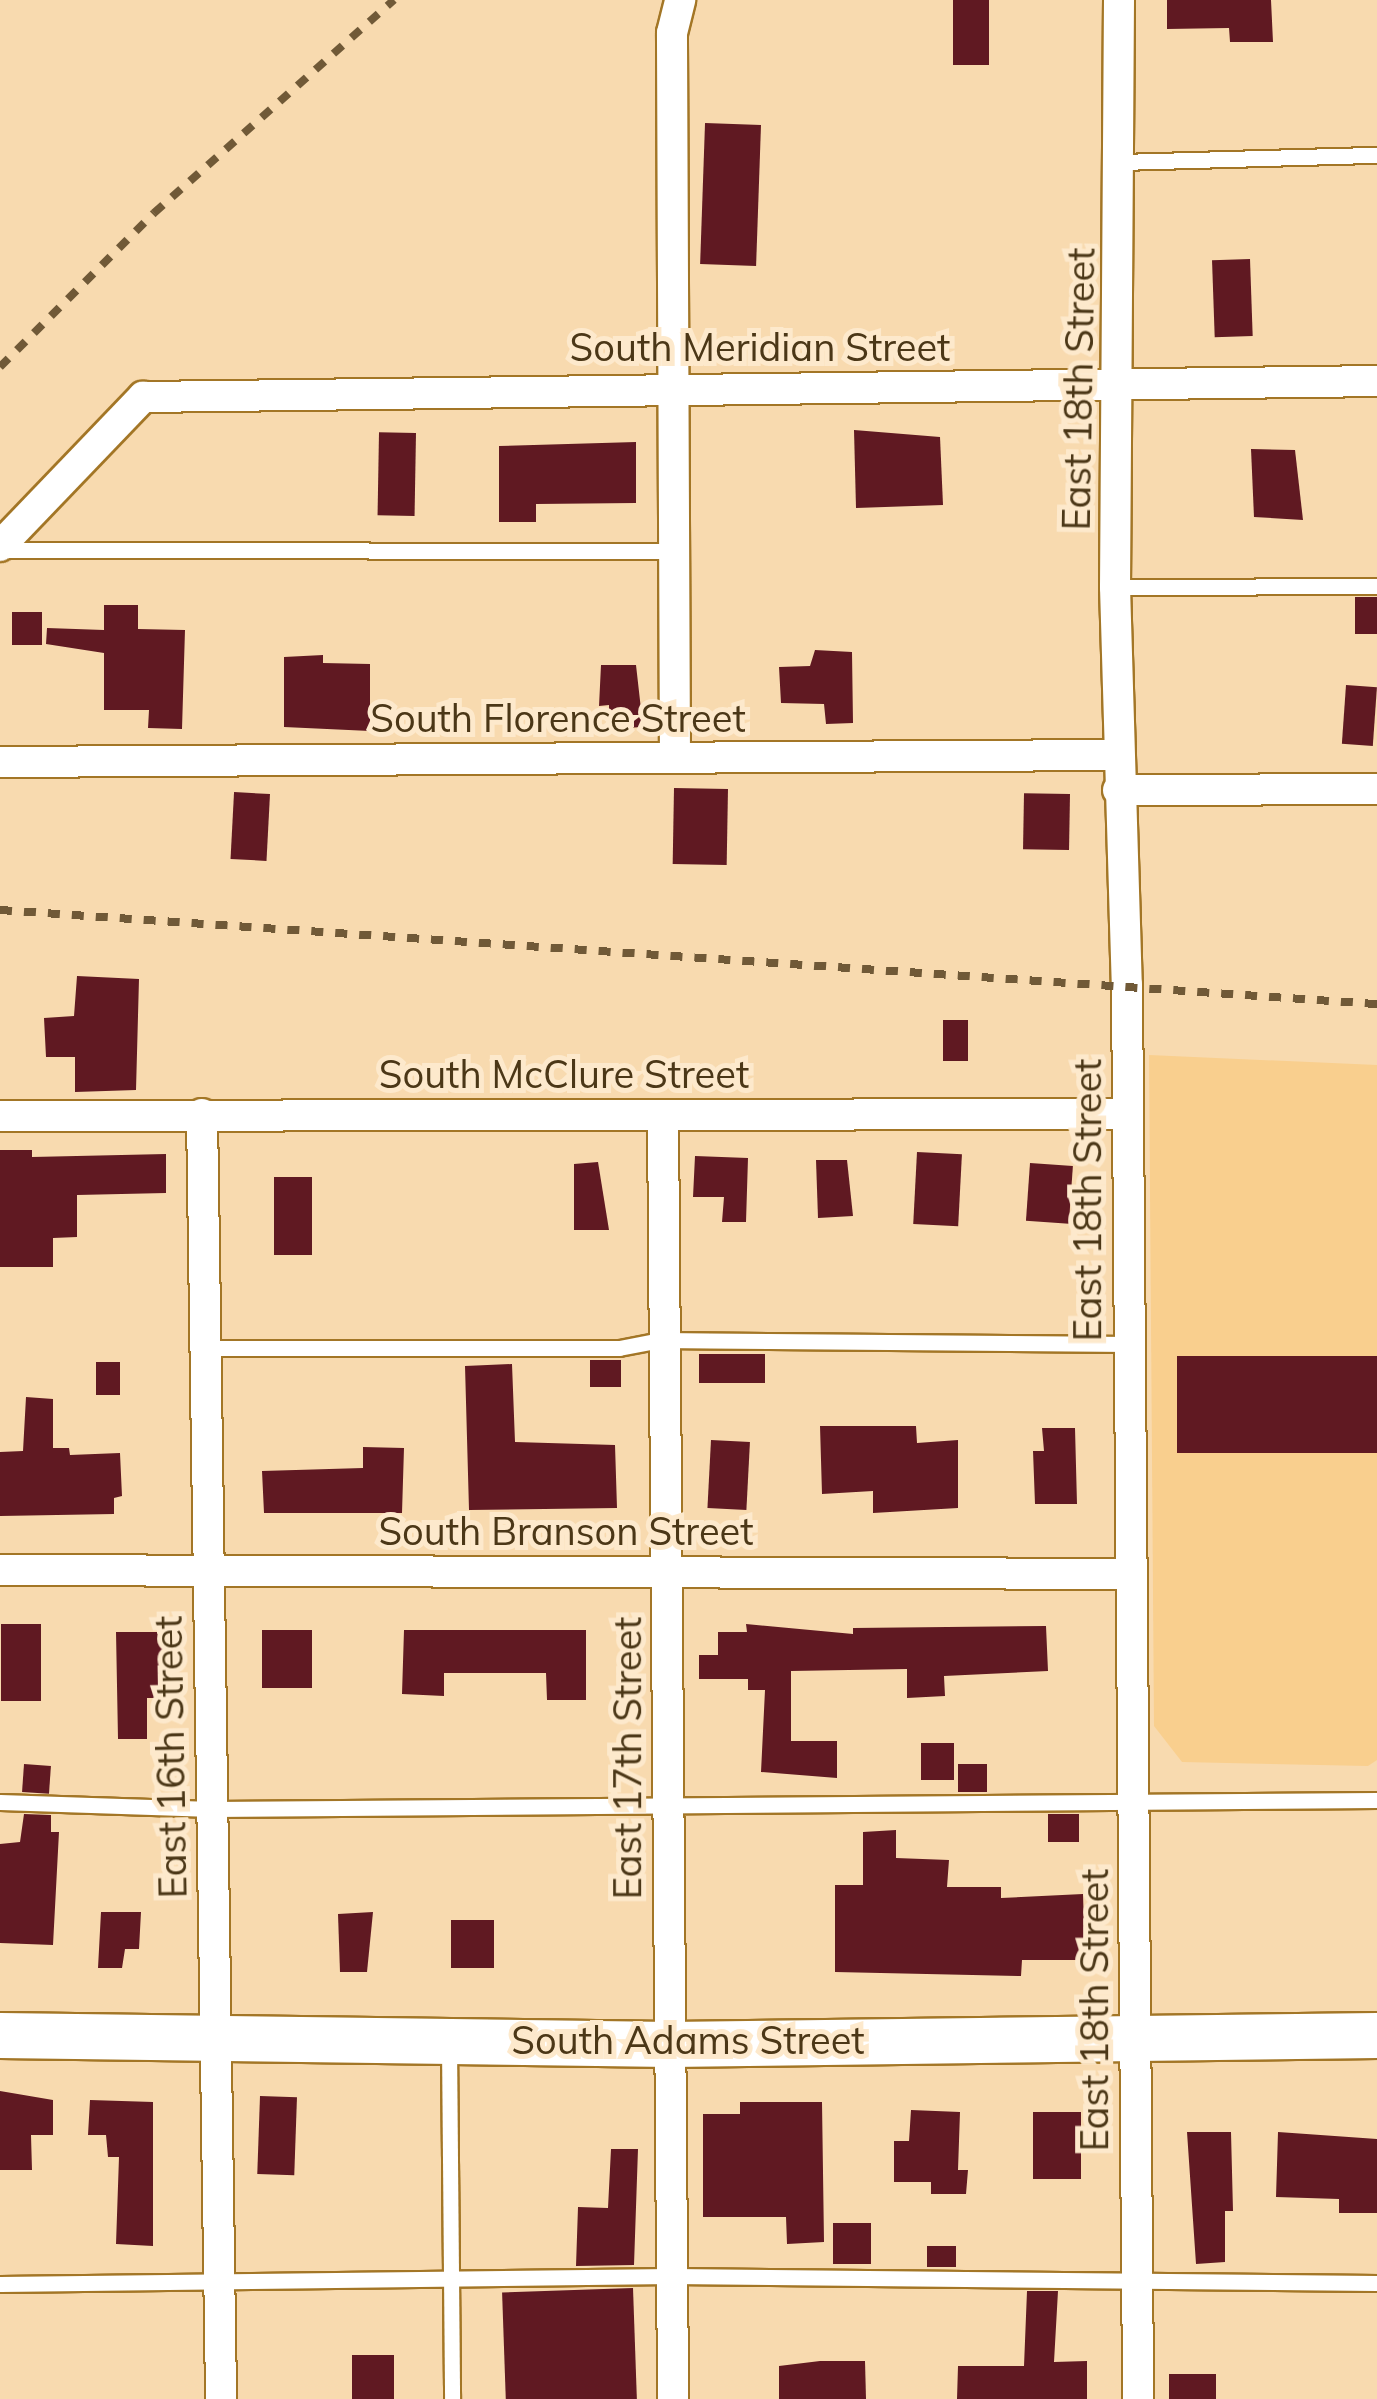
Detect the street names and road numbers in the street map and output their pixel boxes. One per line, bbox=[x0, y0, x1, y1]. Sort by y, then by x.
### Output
street label: East 18th Street bbox=[1054, 247, 1104, 531]
street label: South Meridian Street bbox=[570, 325, 950, 371]
street label: South Florence Street bbox=[370, 696, 746, 742]
street label: South McClure Street bbox=[379, 1052, 749, 1098]
street label: East 18th Street bbox=[1065, 1059, 1111, 1341]
street label: South Branson Street bbox=[378, 1509, 754, 1555]
street label: East 16th Street bbox=[146, 1615, 196, 1899]
street label: East 17th Street bbox=[605, 1617, 651, 1899]
street label: East 18th Street bbox=[1072, 1869, 1118, 2151]
street label: South Adams Street bbox=[511, 2018, 865, 2064]

